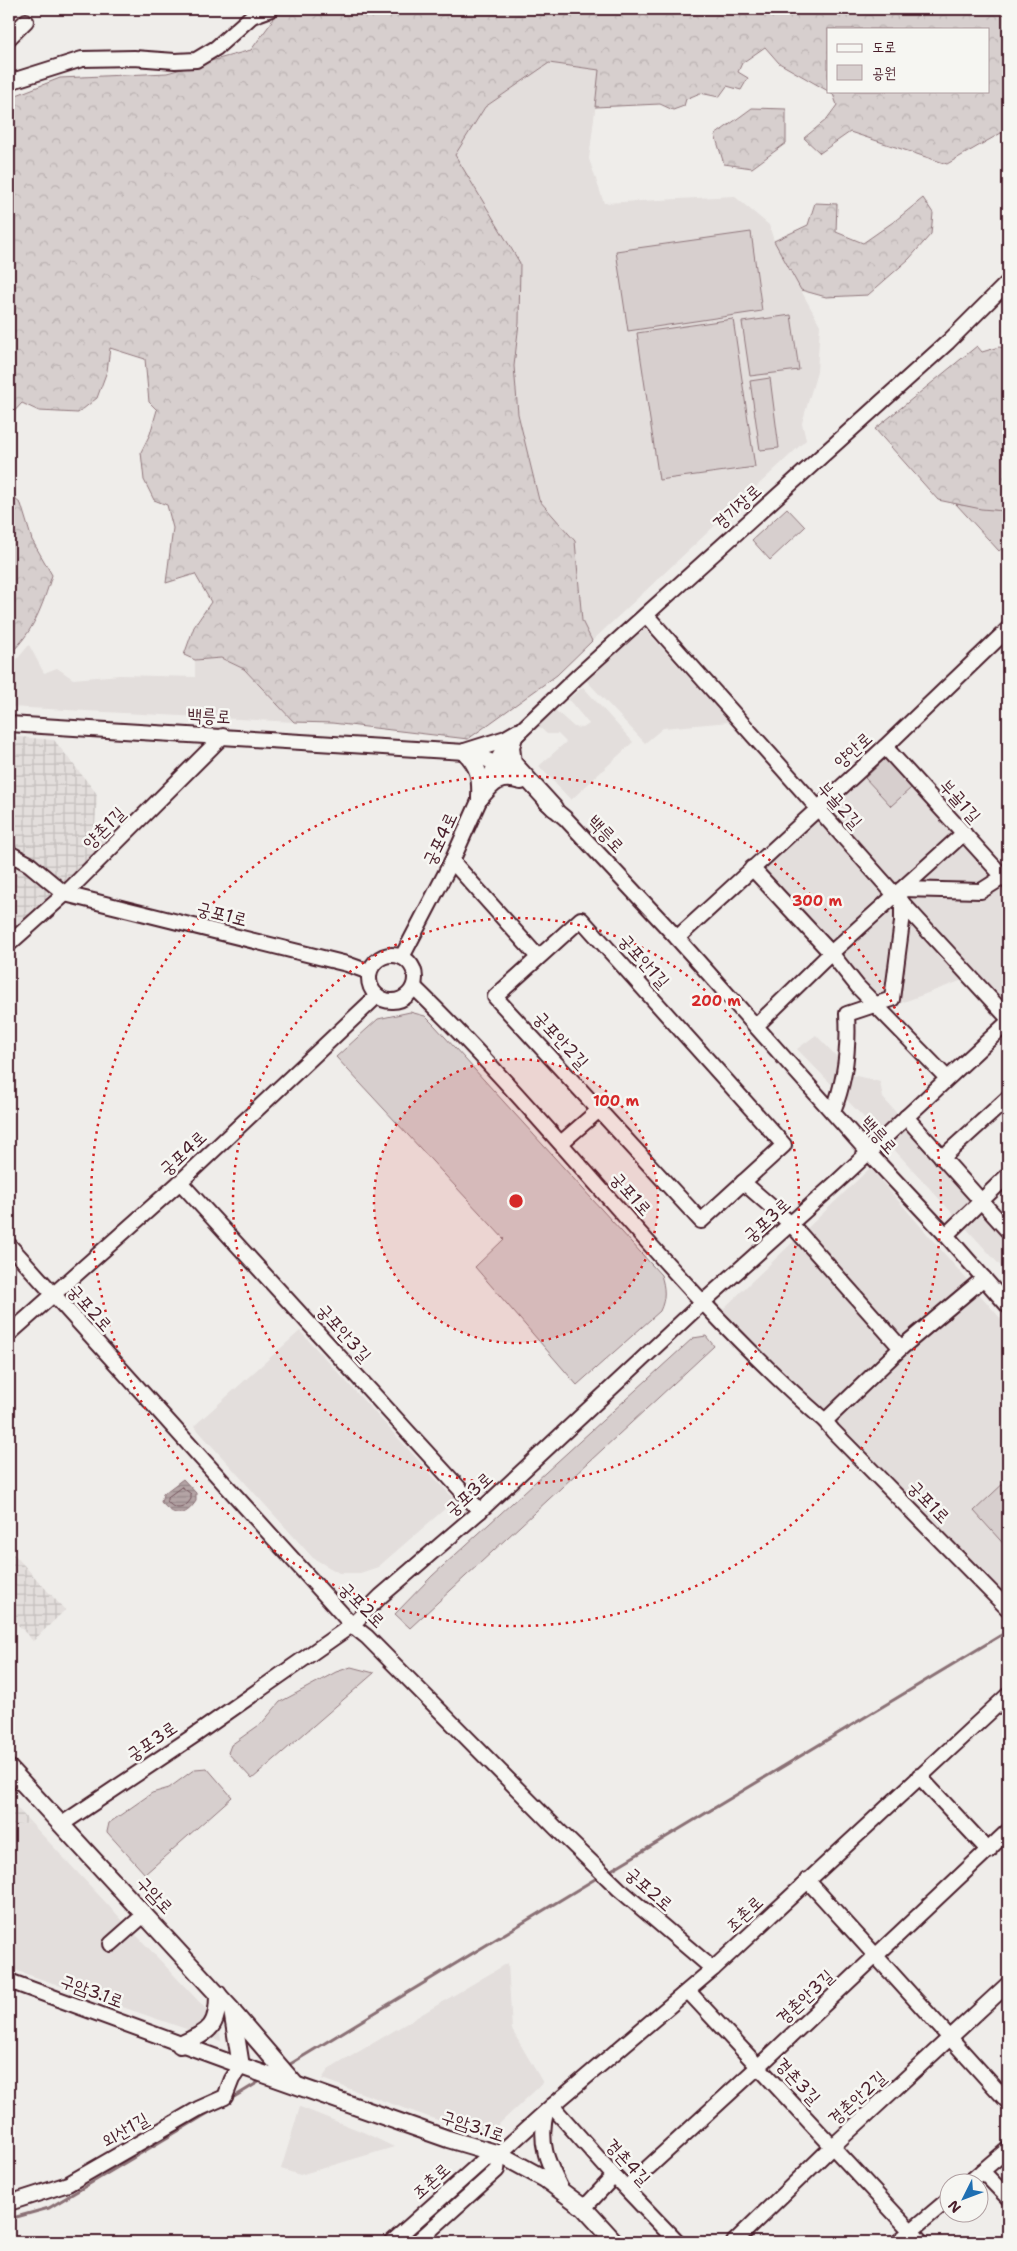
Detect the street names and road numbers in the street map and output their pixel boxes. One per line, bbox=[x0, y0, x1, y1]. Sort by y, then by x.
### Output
street label: 경기장로 bbox=[707, 479, 767, 535]
street label: 백릉로 bbox=[187, 703, 231, 729]
street label: 양안로 bbox=[829, 727, 877, 773]
street label: 부골1길 bbox=[934, 774, 986, 828]
street label: 부골2길 bbox=[812, 776, 868, 834]
street label: 양촌1길 bbox=[77, 801, 131, 855]
street label: 궁포4로 bbox=[417, 809, 463, 869]
street label: 백릉로 bbox=[582, 810, 630, 858]
street label: 궁포1로 bbox=[194, 896, 250, 932]
street label: 궁포안1길 bbox=[613, 929, 675, 994]
street label: 궁포안2길 bbox=[528, 1006, 594, 1074]
street label: 백릉로 bbox=[856, 1111, 902, 1159]
street label: 궁포4로 bbox=[154, 1125, 212, 1181]
street label: 궁포1로 bbox=[605, 1167, 657, 1221]
street label: 궁포3로 bbox=[738, 1192, 796, 1248]
street label: 궁포2로 bbox=[62, 1279, 118, 1337]
street label: 궁포안3길 bbox=[311, 1299, 377, 1368]
street label: 궁포3로 bbox=[440, 1466, 498, 1522]
street label: 궁포1로 bbox=[903, 1475, 955, 1529]
street label: 궁포2로 bbox=[334, 1577, 390, 1633]
street label: 궁포3로 bbox=[122, 1715, 182, 1767]
street label: 궁포2로 bbox=[620, 1862, 678, 1916]
street label: 구암로 bbox=[131, 1871, 179, 1919]
street label: 조촌로 bbox=[720, 1890, 768, 1938]
street label: 경촌안3길 bbox=[771, 1964, 839, 2030]
street label: 구암3.1로 bbox=[57, 1969, 127, 2013]
street label: 경촌3길 bbox=[770, 2052, 826, 2110]
street label: 경촌안2길 bbox=[823, 2065, 892, 2131]
street label: 구암3.1로 bbox=[438, 2104, 508, 2148]
street label: 외산1길 bbox=[97, 2107, 154, 2153]
street label: 경촌4길 bbox=[600, 2133, 656, 2191]
street label: 조촌로 bbox=[407, 2158, 455, 2204]

